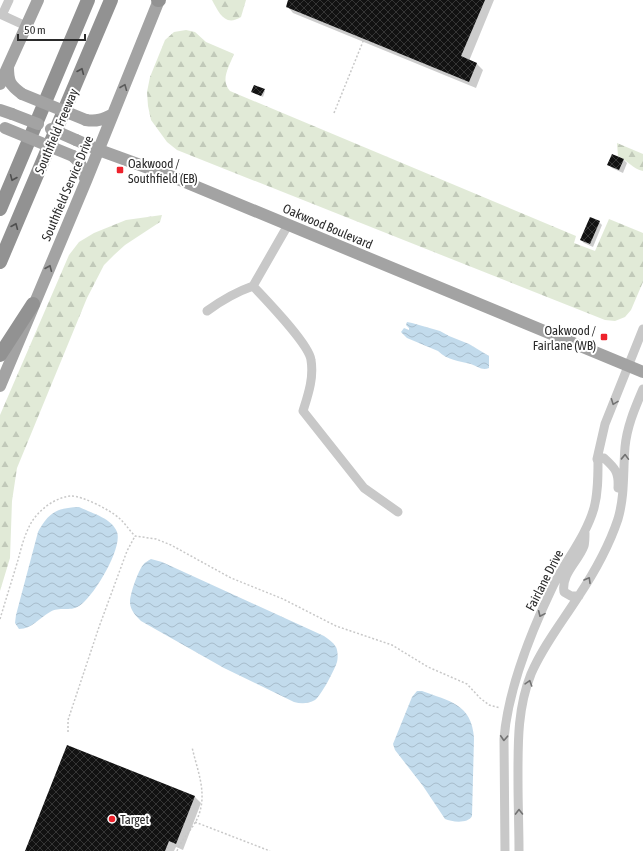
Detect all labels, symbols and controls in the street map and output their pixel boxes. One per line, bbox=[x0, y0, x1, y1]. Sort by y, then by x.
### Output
scale bar bbox=[18, 16, 85, 42]
text: 50 m bbox=[24, 23, 46, 37]
one-way arrow bbox=[76, 68, 84, 75]
one-way arrow bbox=[119, 84, 127, 91]
street label: Southfield Freeway bbox=[32, 86, 81, 176]
street label: Southfield Service Drive bbox=[38, 133, 96, 243]
place label: Oakwood / Southfield (EB) bbox=[128, 156, 198, 186]
marker: Oakwood / Southfield (EB) bbox=[115, 165, 125, 175]
one-way arrow bbox=[10, 173, 18, 181]
street label: Oakwood Boulevard bbox=[281, 201, 375, 252]
one-way arrow bbox=[10, 223, 18, 231]
one-way arrow bbox=[44, 264, 52, 272]
place label: Oakwood / Fairlane (WB) bbox=[533, 323, 597, 353]
marker: Oakwood / Fairlane (WB) bbox=[599, 332, 609, 342]
one-way arrow bbox=[611, 398, 619, 405]
one-way arrow bbox=[621, 454, 629, 460]
street label: Fairlane Drive bbox=[523, 547, 566, 613]
one-way arrow bbox=[584, 577, 591, 584]
one-way arrow bbox=[538, 610, 546, 617]
one-way arrow bbox=[524, 680, 532, 687]
one-way arrow bbox=[500, 735, 509, 741]
one-way arrow bbox=[514, 809, 523, 815]
place label: Target bbox=[120, 812, 150, 827]
marker: Target bbox=[107, 814, 117, 824]

